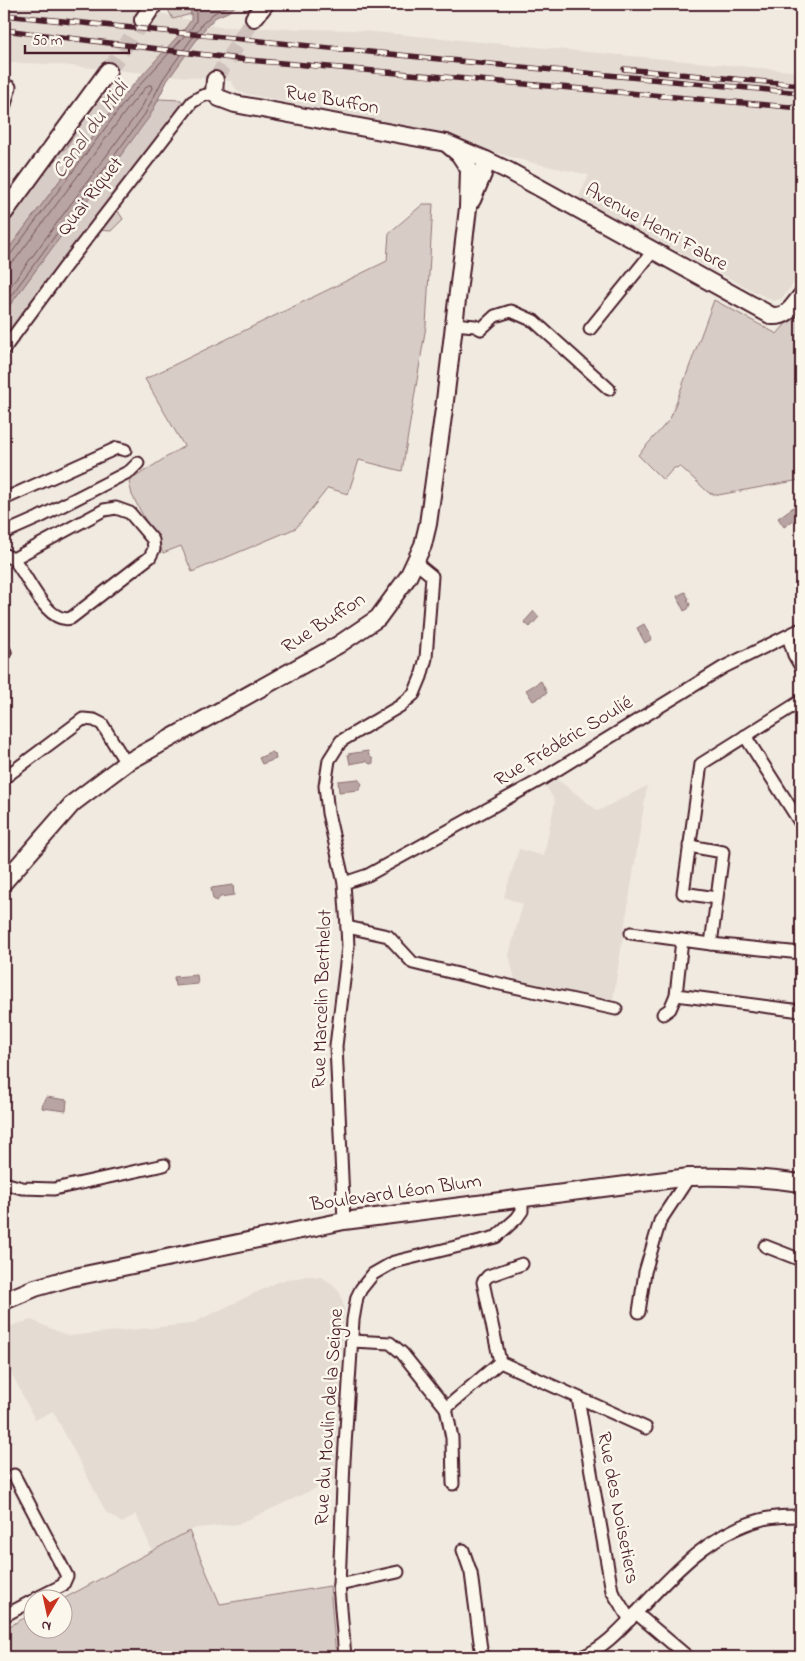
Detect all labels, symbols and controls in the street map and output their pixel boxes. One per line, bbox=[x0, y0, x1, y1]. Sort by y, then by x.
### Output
scale bar bbox=[25, 22, 129, 54]
text: 50 m bbox=[32, 30, 63, 52]
water label: Canal du Midi bbox=[45, 73, 138, 185]
street label: Rue Buffon bbox=[283, 79, 381, 124]
street label: Quai Riquet bbox=[51, 151, 131, 243]
street label: Avenue Henri Fabre bbox=[579, 177, 733, 279]
street label: Rue Buffon bbox=[276, 586, 372, 662]
street label: Rue Frédéric Soulié bbox=[489, 689, 639, 795]
street label: Rue Marcelin Berthelot bbox=[305, 909, 341, 1089]
street label: Boulevard Léon Blum bbox=[307, 1168, 484, 1221]
street label: Rue du Moulin de la Seigne bbox=[308, 1308, 353, 1526]
street label: Rue des Noisetiers bbox=[588, 1430, 646, 1586]
north arrow bbox=[22, 1588, 72, 1638]
text: N bbox=[40, 1614, 53, 1636]

